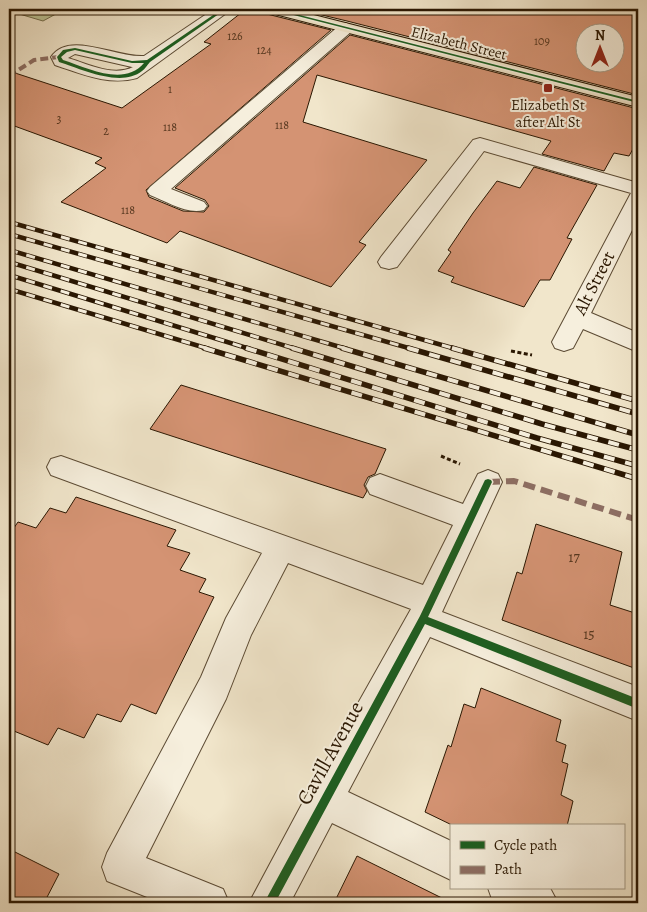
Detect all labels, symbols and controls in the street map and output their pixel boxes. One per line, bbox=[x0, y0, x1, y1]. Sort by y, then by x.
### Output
street label: Elizabeth Street bbox=[409, 21, 509, 65]
north arrow bbox=[574, 22, 624, 72]
text: N bbox=[595, 26, 605, 45]
house number: 126 bbox=[227, 28, 243, 44]
house number: 109 bbox=[534, 33, 550, 49]
house number: 124 bbox=[256, 42, 272, 58]
house number: 1 bbox=[168, 81, 172, 97]
marker: Elizabeth St after Alt St bbox=[542, 82, 554, 94]
place label: Elizabeth St after Alt St bbox=[511, 95, 585, 132]
house number: 3 bbox=[57, 111, 62, 127]
house number: 118 bbox=[275, 117, 289, 133]
house number: 118 bbox=[163, 119, 177, 135]
house number: 2 bbox=[103, 123, 109, 139]
house number: 118 bbox=[121, 202, 135, 218]
street label: Alt Street bbox=[567, 247, 620, 320]
house number: 17 bbox=[568, 547, 580, 567]
house number: 15 bbox=[583, 624, 595, 644]
street label: Cavill Avenue bbox=[290, 696, 370, 810]
legend bbox=[450, 824, 624, 890]
text: Cycle path bbox=[494, 835, 557, 855]
text: Path bbox=[494, 859, 522, 879]

